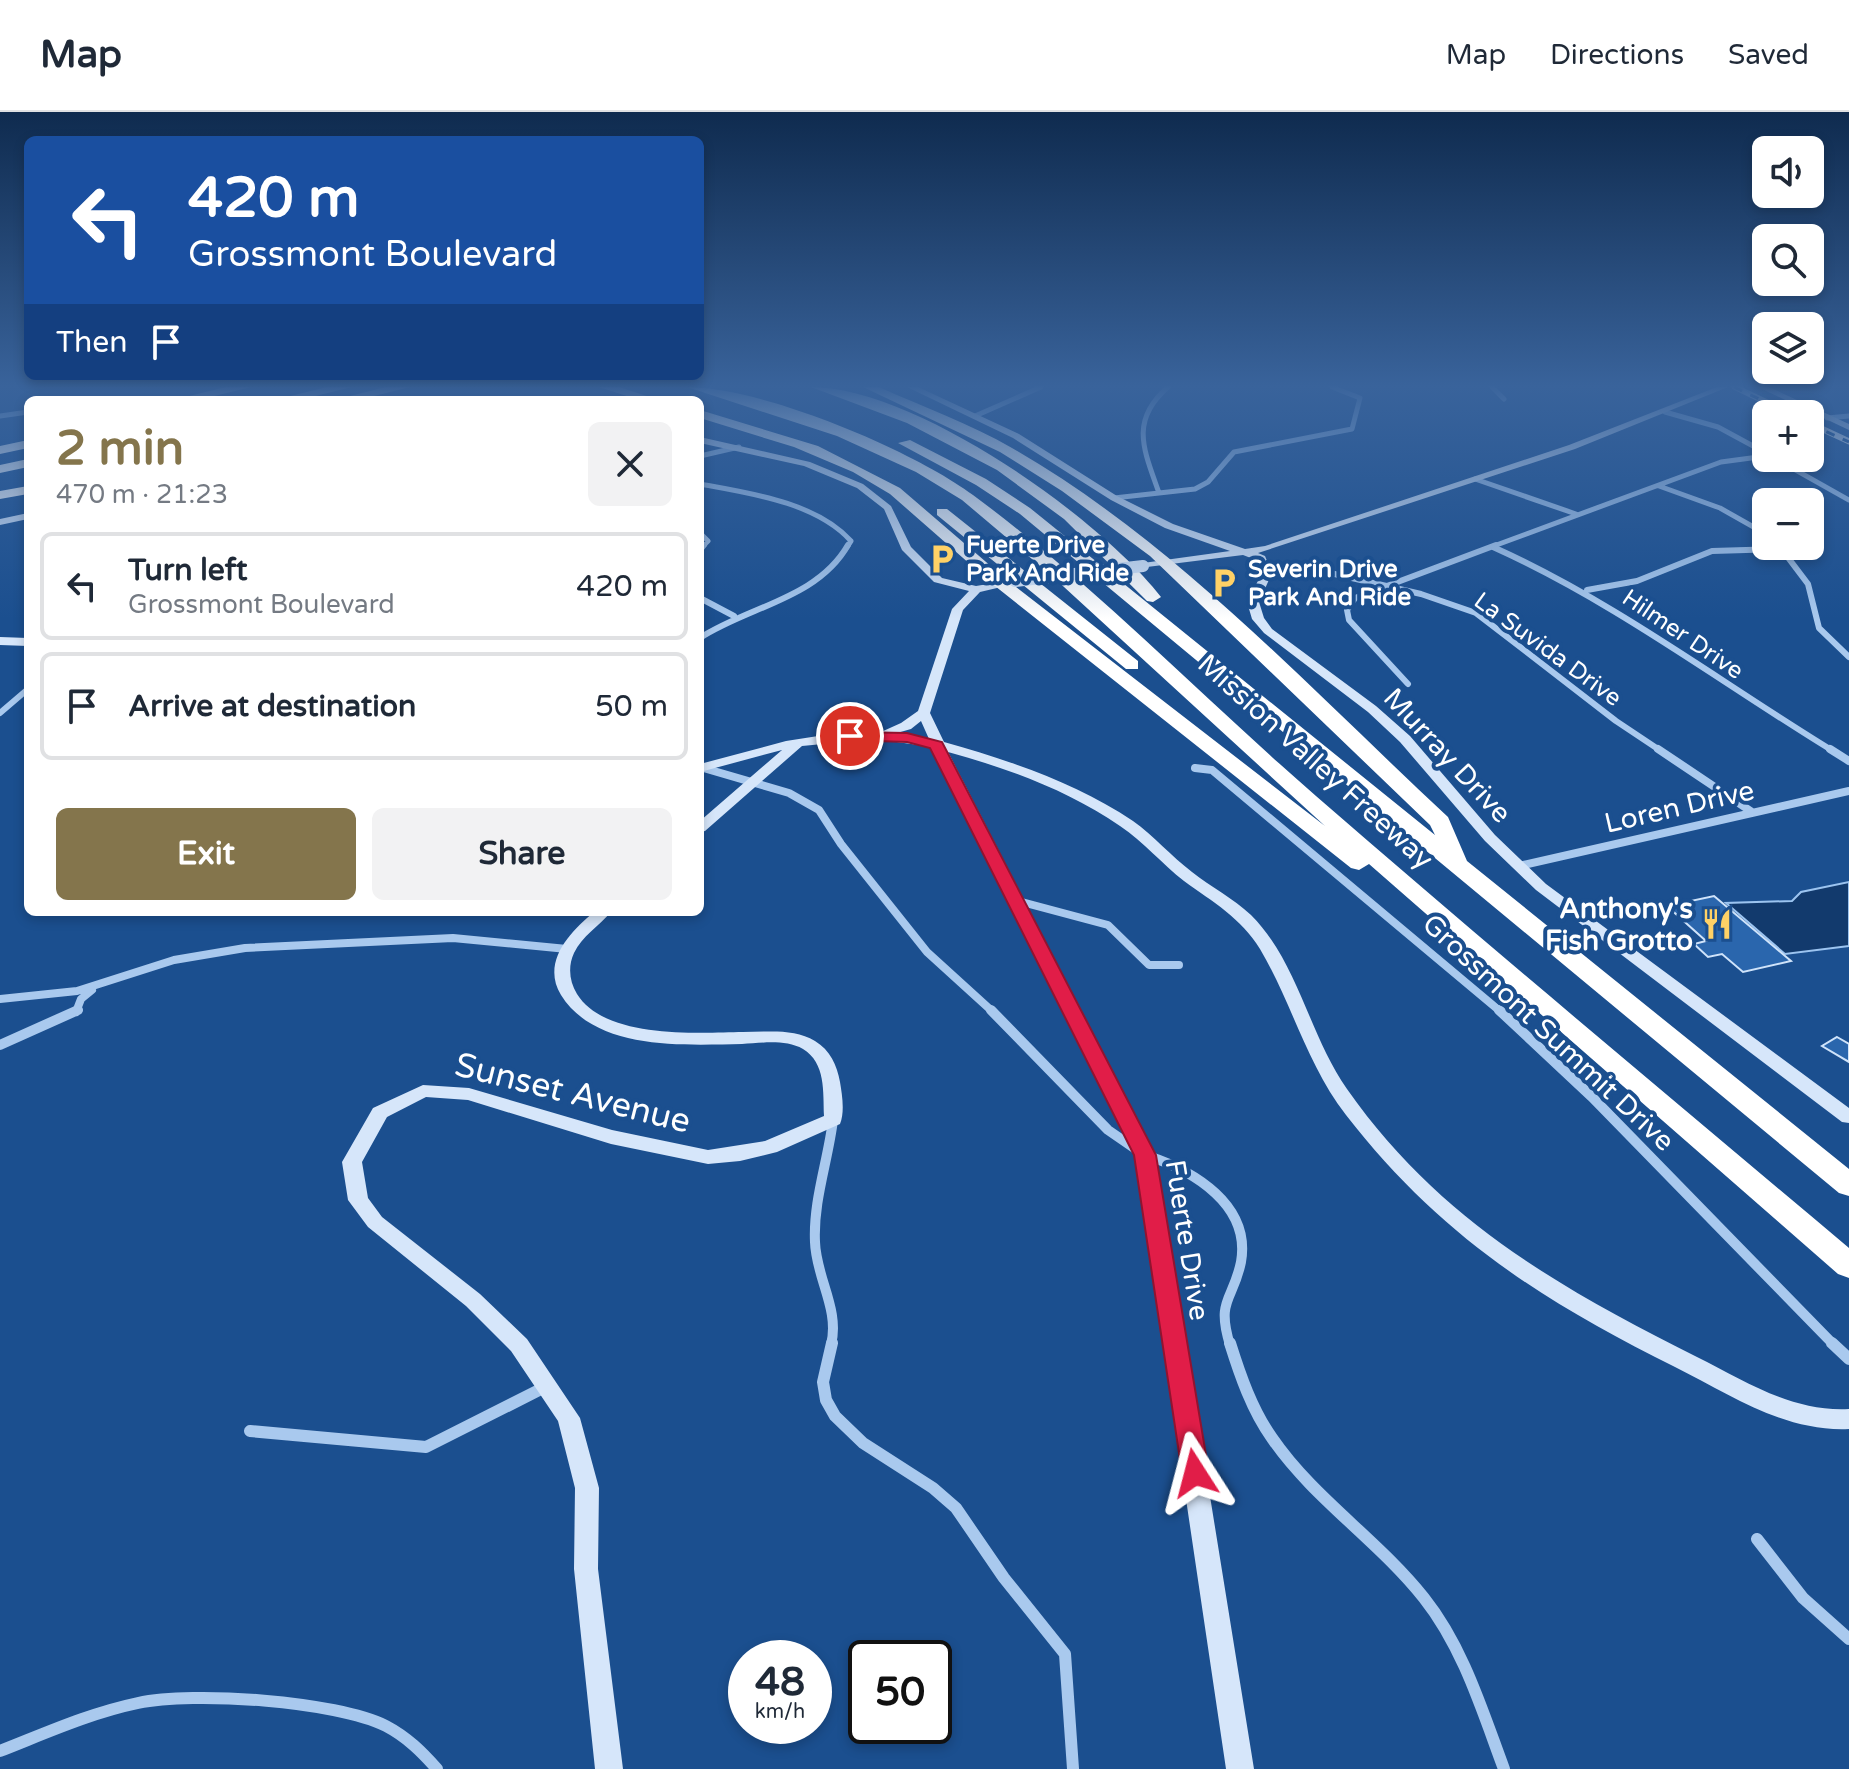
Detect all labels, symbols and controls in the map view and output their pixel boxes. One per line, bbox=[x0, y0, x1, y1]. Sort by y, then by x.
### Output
text: Map bbox=[40, 32, 122, 78]
text: Map bbox=[1446, 38, 1506, 72]
text: Directions bbox=[1550, 38, 1684, 72]
text: Saved bbox=[1728, 38, 1809, 72]
map controls bbox=[1752, 136, 1824, 560]
button: sound bbox=[1752, 136, 1824, 208]
text: 420 m bbox=[188, 165, 359, 232]
icon: left bbox=[56, 168, 160, 272]
button: search bbox=[1752, 224, 1824, 296]
text: Grossmont Boulevard bbox=[188, 233, 557, 276]
button: layers bbox=[1752, 312, 1824, 384]
icon: arrive bbox=[144, 320, 188, 364]
text: Then bbox=[56, 324, 128, 361]
button: + bbox=[1752, 400, 1824, 472]
text: 2 min bbox=[56, 420, 184, 478]
button: close bbox=[588, 422, 672, 506]
text: 470 m · 21:23 bbox=[56, 479, 228, 510]
button: − bbox=[1752, 488, 1824, 560]
place label: Fuerte Drive Park And Ride bbox=[966, 531, 1129, 588]
parking icon: Fuerte Drive Park And Ride bbox=[925, 542, 959, 576]
text: Turn left bbox=[128, 552, 247, 589]
place label: Severin Drive Park And Ride bbox=[1248, 555, 1411, 612]
icon: left bbox=[60, 564, 104, 608]
parking icon: Severin Drive Park And Ride bbox=[1207, 566, 1241, 600]
text: 420 m bbox=[576, 568, 668, 605]
street label: Hilmer Drive bbox=[1617, 583, 1749, 686]
street label: La Suvida Drive bbox=[1468, 586, 1627, 713]
text: Grossmont Boulevard bbox=[128, 589, 395, 620]
street label: Mission Valley Freeway bbox=[1191, 647, 1440, 876]
street label: Murray Drive bbox=[1376, 681, 1518, 830]
icon: arrive bbox=[60, 684, 104, 728]
text: Arrive at destination bbox=[128, 688, 416, 725]
text: 50 m bbox=[595, 688, 668, 725]
pin bbox=[816, 702, 884, 770]
icon: arrive bbox=[828, 714, 872, 758]
street label: Loren Drive bbox=[1601, 773, 1757, 841]
button: Exit bbox=[56, 808, 356, 900]
button: Share bbox=[372, 808, 672, 900]
place label: Anthony's Fish Grotto bbox=[1545, 892, 1693, 958]
street label: Grossmont Summit Drive bbox=[1415, 907, 1681, 1158]
restaurant icon: Anthony's Fish Grotto bbox=[1700, 907, 1734, 941]
street label: Sunset Avenue bbox=[451, 1044, 695, 1143]
street label: Fuerte Drive bbox=[1158, 1157, 1216, 1323]
position arrow bbox=[1153, 1431, 1237, 1515]
speed limit sign: 50 bbox=[848, 1640, 952, 1744]
text: 48 bbox=[755, 1658, 805, 1706]
text: km/h bbox=[755, 1700, 805, 1724]

